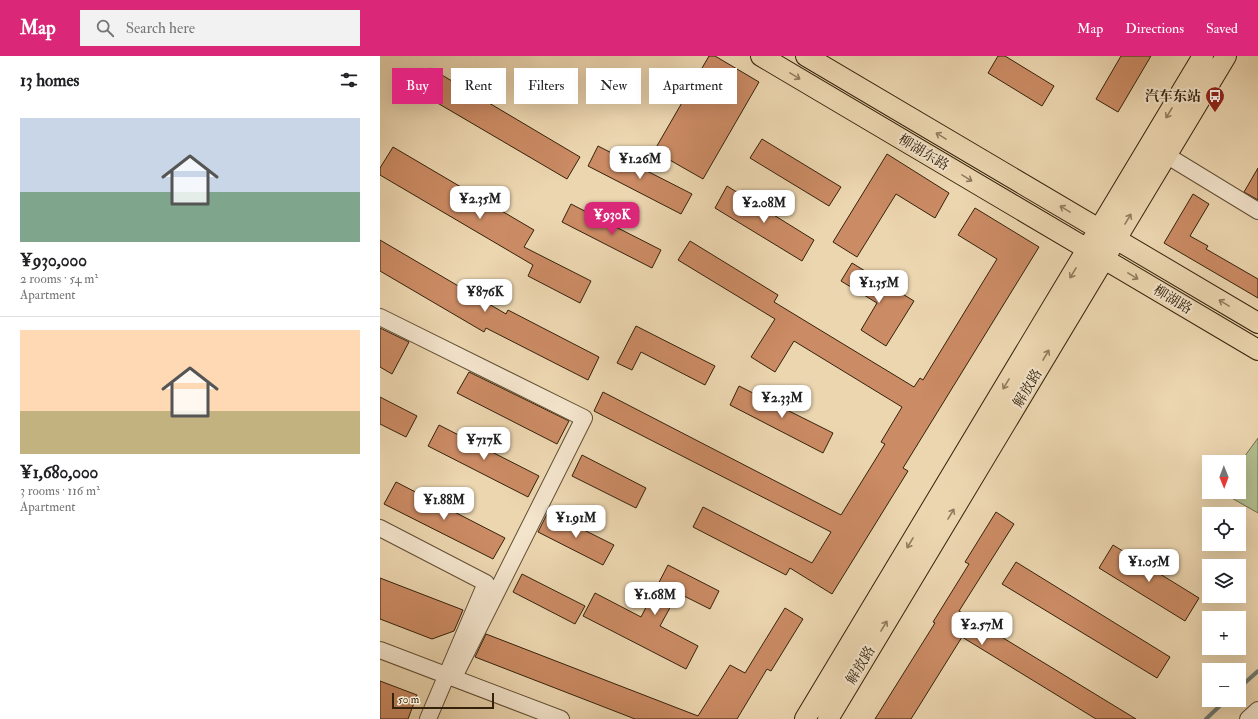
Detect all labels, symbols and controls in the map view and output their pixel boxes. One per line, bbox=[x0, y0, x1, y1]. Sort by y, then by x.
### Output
search box bbox=[80, 10, 360, 46]
text: Map bbox=[20, 16, 56, 40]
icon: search bbox=[94, 17, 116, 39]
text: Search here bbox=[126, 19, 195, 38]
text: Map bbox=[1077, 20, 1103, 37]
text: Directions bbox=[1125, 20, 1184, 37]
text: Saved bbox=[1206, 20, 1238, 37]
chip: Buy bbox=[392, 68, 443, 104]
chip: Rent bbox=[451, 68, 506, 104]
chip: Filters bbox=[514, 68, 578, 104]
chip: New bbox=[586, 68, 641, 104]
chip: Apartment bbox=[649, 68, 737, 104]
icon: filters bbox=[338, 69, 360, 91]
text: 13 homes bbox=[20, 70, 79, 91]
one-way arrow bbox=[789, 72, 801, 80]
bus stop icon: 汽车东站 bbox=[1204, 85, 1226, 113]
place label: 汽车东站 bbox=[1145, 88, 1201, 105]
one-way arrow bbox=[1164, 107, 1172, 119]
street label: 柳湖东路 bbox=[895, 131, 952, 174]
one-way arrow bbox=[935, 131, 947, 139]
icon: home bbox=[154, 144, 226, 216]
pin: ¥1.26M bbox=[607, 146, 673, 180]
text: ¥1.26M bbox=[619, 151, 661, 167]
one-way arrow bbox=[961, 174, 973, 182]
pin: ¥2.35M bbox=[447, 186, 513, 220]
pin: ¥2.08M bbox=[731, 190, 797, 224]
text: ¥2.35M bbox=[459, 191, 501, 207]
text: ¥2.08M bbox=[742, 195, 786, 211]
pin: ¥930K bbox=[584, 202, 640, 236]
one-way arrow bbox=[1059, 205, 1071, 213]
text: ¥930K bbox=[593, 207, 631, 223]
one-way arrow bbox=[1124, 213, 1132, 225]
text: ¥930,000 bbox=[20, 250, 87, 271]
one-way arrow bbox=[1068, 267, 1076, 279]
pin: ¥1.35M bbox=[846, 270, 912, 304]
text: 2 rooms · 54 m² bbox=[20, 271, 98, 287]
one-way arrow bbox=[1127, 272, 1139, 280]
text: ¥1.35M bbox=[859, 275, 899, 291]
pin: ¥876K bbox=[457, 279, 513, 313]
street label: 柳湖路 bbox=[1150, 281, 1195, 318]
text: ¥876K bbox=[466, 284, 504, 300]
text: Apartment bbox=[20, 287, 76, 303]
one-way arrow bbox=[1218, 299, 1230, 307]
one-way arrow bbox=[1043, 349, 1051, 361]
icon: home bbox=[154, 356, 226, 428]
street label: 解放路 bbox=[1009, 366, 1046, 411]
one-way arrow bbox=[1001, 378, 1009, 390]
pin: ¥2.33M bbox=[749, 385, 815, 419]
text: ¥2.33M bbox=[761, 390, 803, 406]
pin: ¥717K bbox=[456, 427, 512, 461]
text: ¥717K bbox=[466, 432, 502, 448]
north arrow bbox=[1202, 455, 1246, 499]
map controls bbox=[1202, 455, 1246, 707]
text: ¥1,680,000 bbox=[20, 462, 98, 483]
text: 3 rooms · 116 m² bbox=[20, 483, 100, 499]
pin: ¥1.88M bbox=[411, 487, 477, 521]
text: ¥1.88M bbox=[423, 492, 465, 508]
text: Apartment bbox=[20, 499, 76, 515]
pin: ¥1.91M bbox=[543, 505, 609, 539]
button: locate bbox=[1202, 507, 1246, 551]
one-way arrow bbox=[947, 508, 955, 520]
text: ¥1.91M bbox=[556, 510, 596, 526]
one-way arrow bbox=[905, 537, 913, 549]
pin: ¥1.05M bbox=[1116, 549, 1182, 583]
text: ¥1.05M bbox=[1128, 554, 1170, 570]
button: layers bbox=[1202, 559, 1246, 603]
pin: ¥1.68M bbox=[622, 582, 688, 616]
text: ¥1.68M bbox=[634, 587, 676, 603]
button: + bbox=[1202, 611, 1246, 655]
pin: ¥2.57M bbox=[949, 612, 1015, 646]
text: ¥2.57M bbox=[961, 617, 1003, 633]
one-way arrow bbox=[880, 620, 888, 632]
street label: 解放路 bbox=[842, 643, 879, 688]
button: − bbox=[1202, 663, 1246, 707]
scale bar bbox=[392, 691, 494, 710]
text: 50 m bbox=[398, 693, 419, 706]

